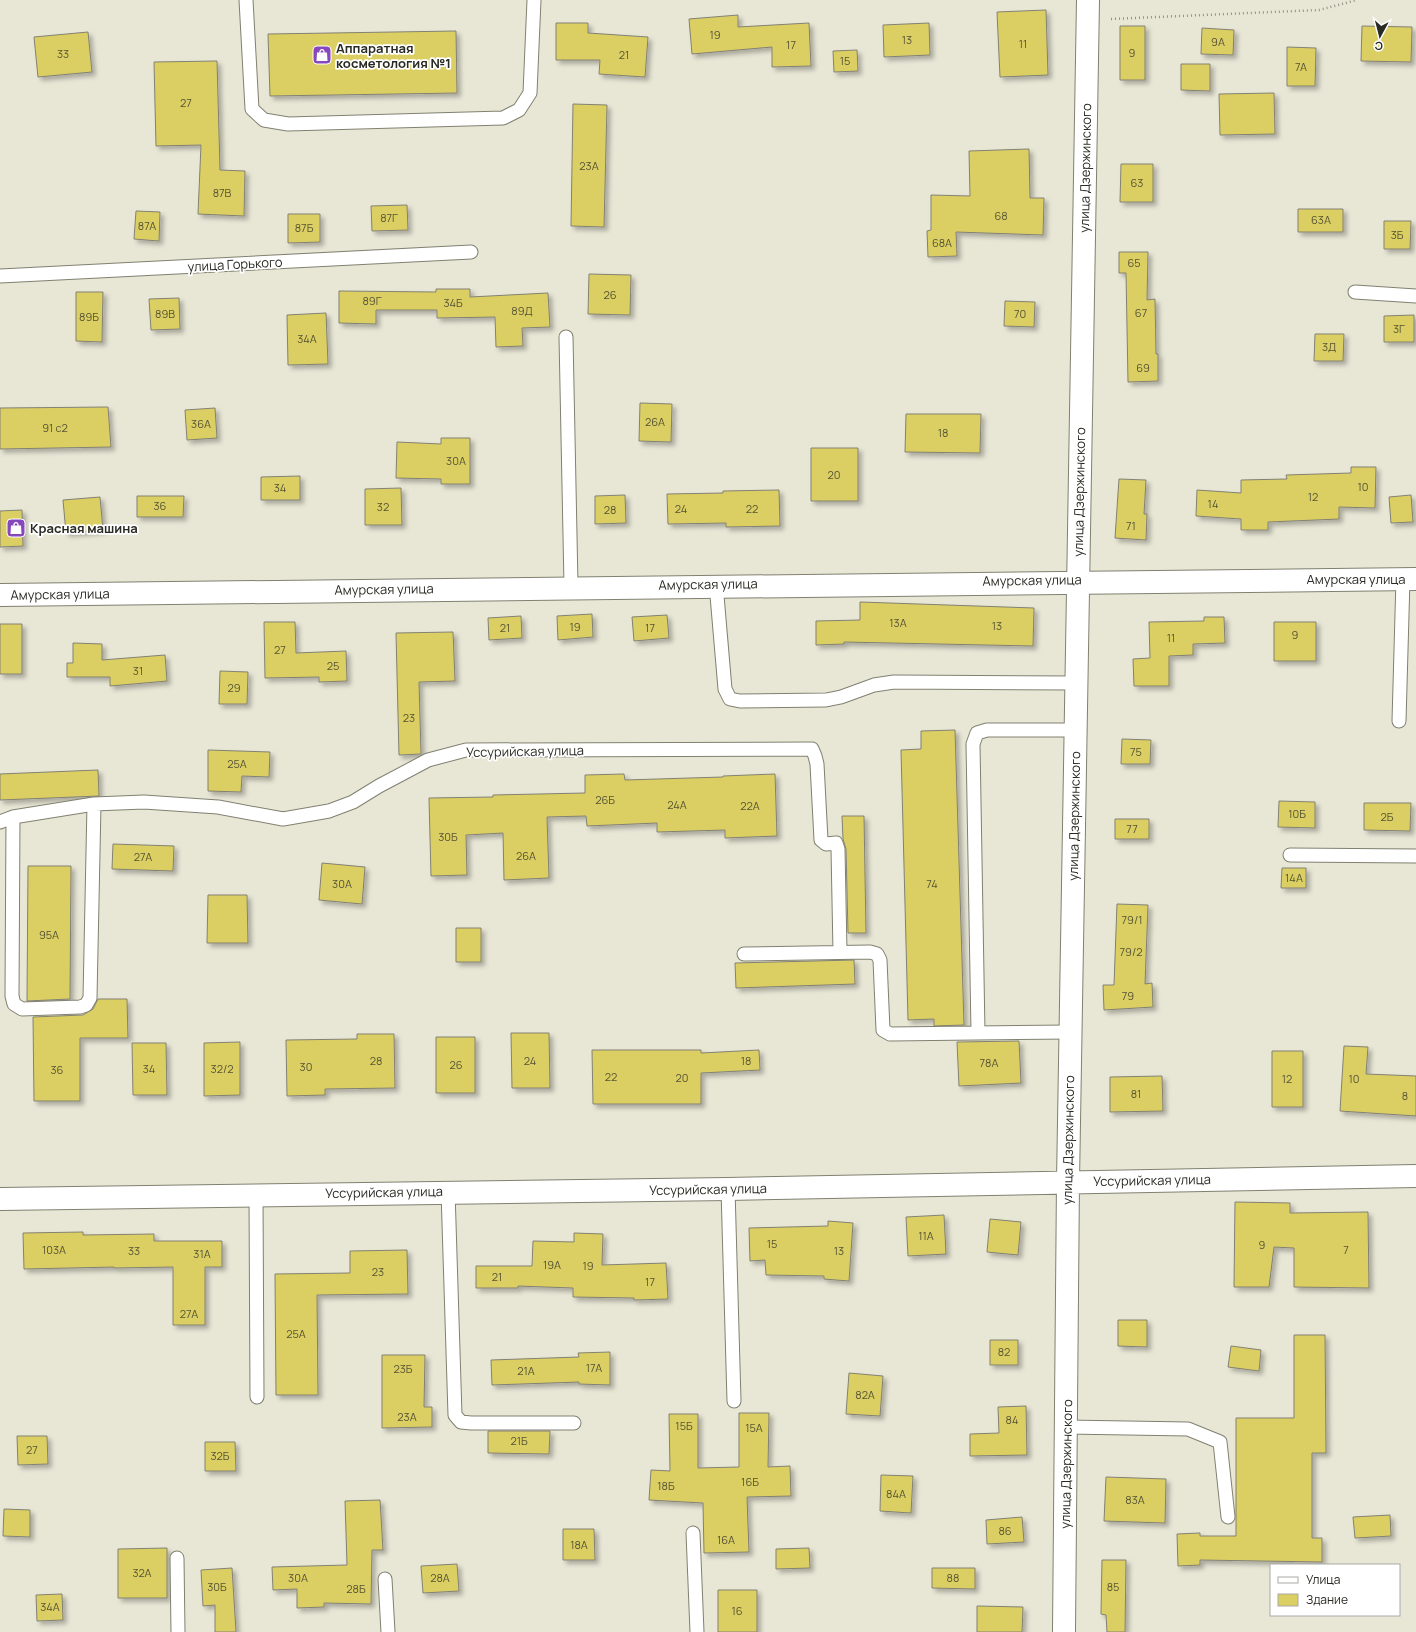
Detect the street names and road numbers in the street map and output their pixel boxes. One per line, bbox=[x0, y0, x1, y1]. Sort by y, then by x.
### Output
street label: улица Дзержинского bbox=[1075, 103, 1095, 233]
street label: улица Горького bbox=[187, 253, 283, 275]
street label: улица Дзержинского bbox=[1069, 427, 1089, 557]
street label: Амурская улица bbox=[982, 570, 1082, 590]
street label: Амурская улица bbox=[1306, 570, 1406, 588]
street label: Амурская улица bbox=[658, 574, 758, 594]
street label: Амурская улица bbox=[334, 579, 434, 599]
street label: Амурская улица bbox=[10, 584, 110, 604]
street label: Уссурийская улица bbox=[466, 741, 584, 761]
street label: улица Дзержинского bbox=[1064, 751, 1084, 881]
street label: улица Дзержинского bbox=[1058, 1075, 1078, 1205]
street label: Уссурийская улица bbox=[1093, 1170, 1211, 1190]
street label: Уссурийская улица bbox=[649, 1179, 767, 1199]
street label: Уссурийская улица bbox=[325, 1182, 443, 1202]
street label: улица Дзержинского bbox=[1056, 1399, 1076, 1529]

